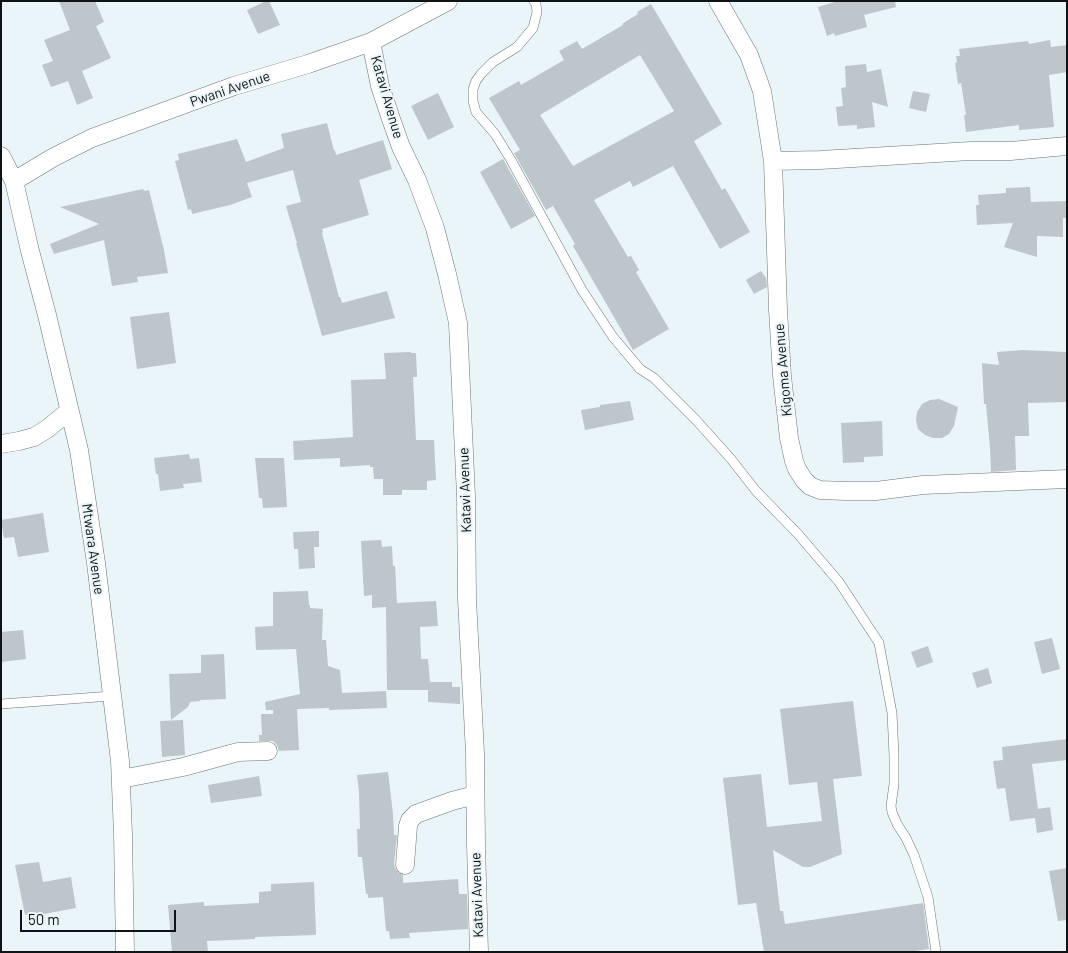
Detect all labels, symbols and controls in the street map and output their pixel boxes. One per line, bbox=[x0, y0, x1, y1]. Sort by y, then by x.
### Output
street label: Katavi Avenue bbox=[367, 54, 407, 140]
street label: Pwani Avenue bbox=[188, 67, 272, 111]
street label: Kigoma Avenue bbox=[771, 323, 795, 417]
street label: Katavi Avenue bbox=[455, 447, 475, 533]
street label: Mtwara Avenue bbox=[78, 502, 108, 596]
street label: Katavi Avenue bbox=[467, 852, 487, 938]
scale bar bbox=[22, 900, 179, 932]
text: 50 m bbox=[28, 910, 60, 928]

